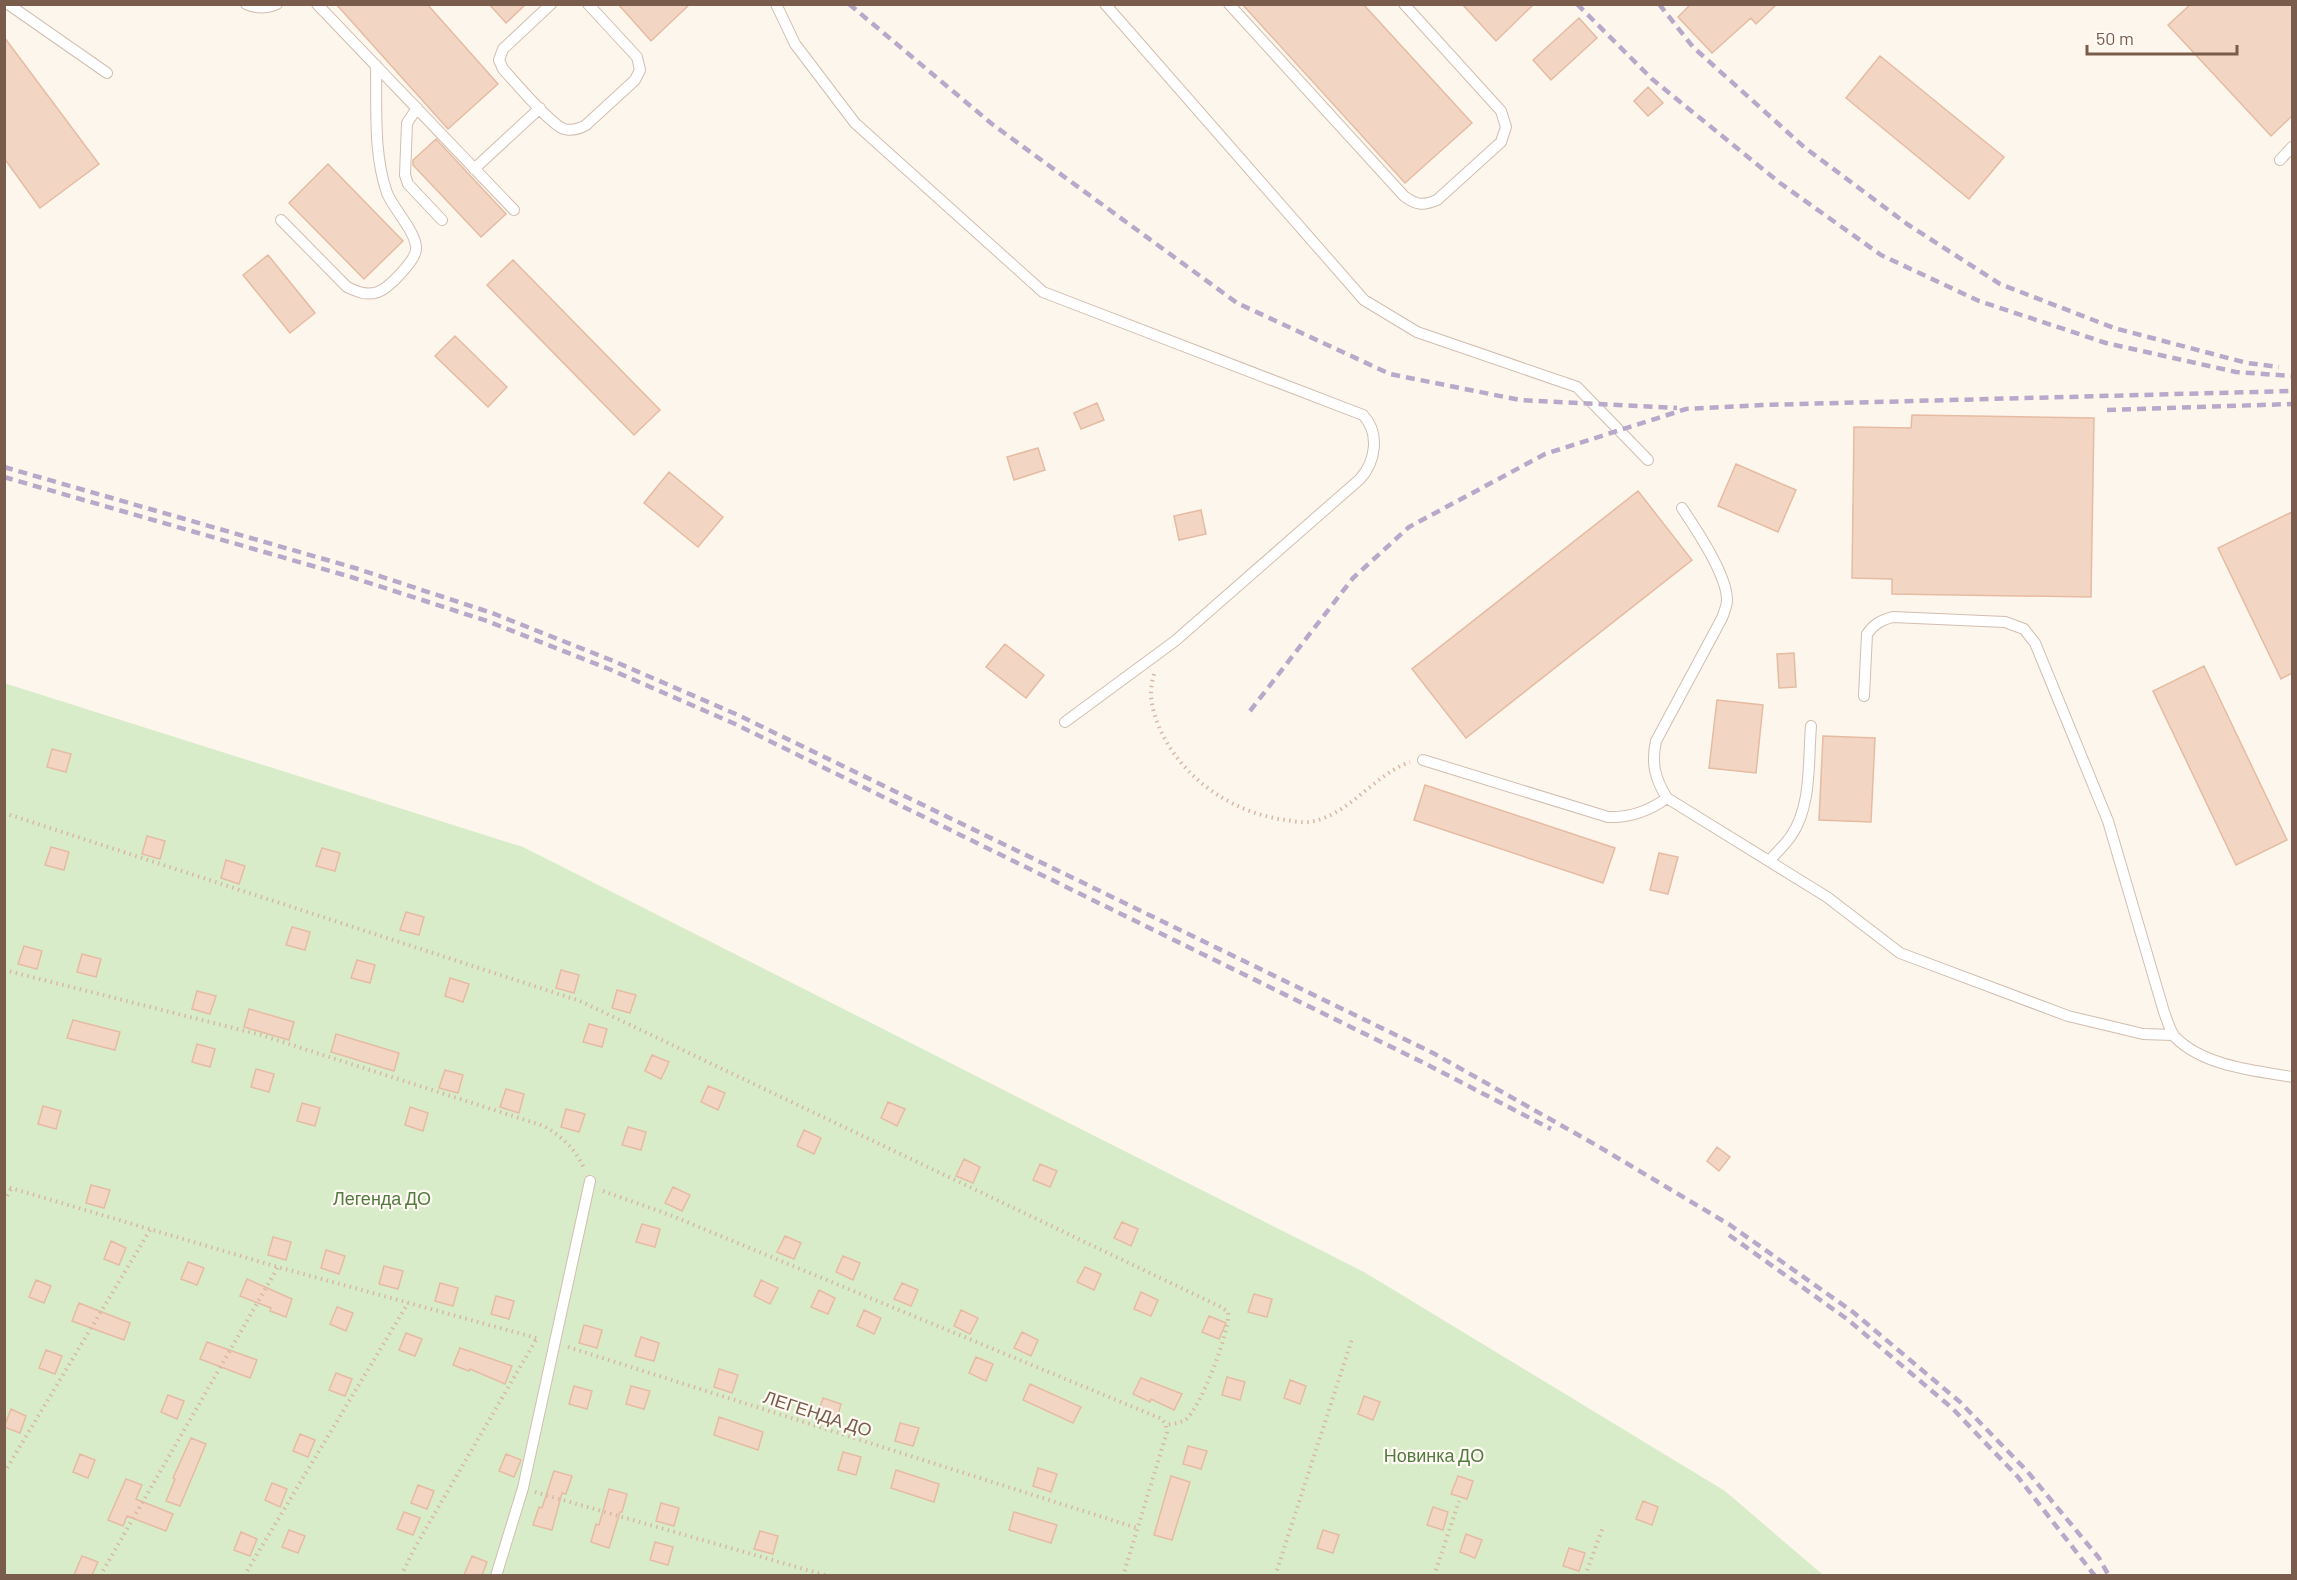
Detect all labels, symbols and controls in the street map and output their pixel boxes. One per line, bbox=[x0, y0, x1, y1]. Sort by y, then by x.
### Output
scale bar bbox=[2087, 18, 2237, 56]
text: 50 m bbox=[2096, 27, 2134, 49]
park label: Легенда ДО bbox=[333, 1187, 431, 1209]
street label: ЛЕГЕНДА ДО bbox=[761, 1385, 875, 1441]
park label: Новинка ДО bbox=[1384, 1444, 1484, 1466]

